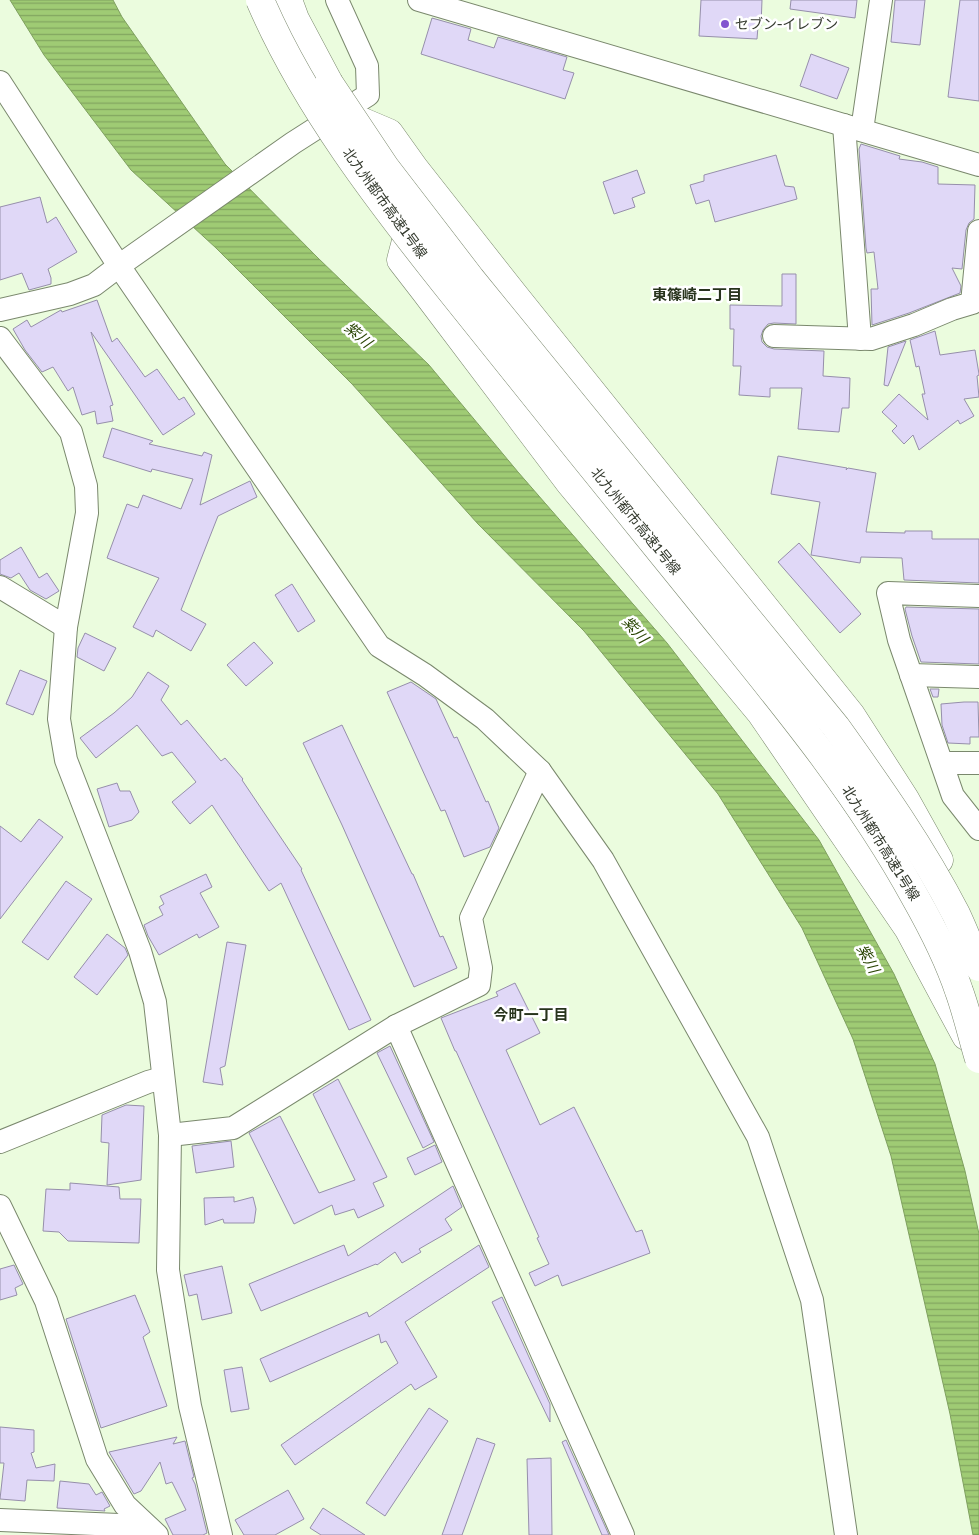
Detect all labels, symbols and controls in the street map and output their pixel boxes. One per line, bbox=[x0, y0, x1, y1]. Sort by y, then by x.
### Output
place label: セブン-イレブン bbox=[735, 15, 838, 32]
marker: セブン-イレブン bbox=[719, 18, 731, 30]
street label: 北九州都市高速1号線 bbox=[339, 144, 431, 261]
district label: 東篠崎二丁目 bbox=[652, 285, 742, 303]
water label: 紫川 bbox=[341, 318, 377, 352]
street label: 北九州都市高速1号線 bbox=[588, 464, 685, 578]
water label: 紫川 bbox=[619, 612, 654, 648]
street label: 北九州都市高速1号線 bbox=[839, 782, 924, 904]
water label: 紫川 bbox=[854, 941, 885, 978]
district label: 今町一丁目 bbox=[493, 1005, 569, 1023]

